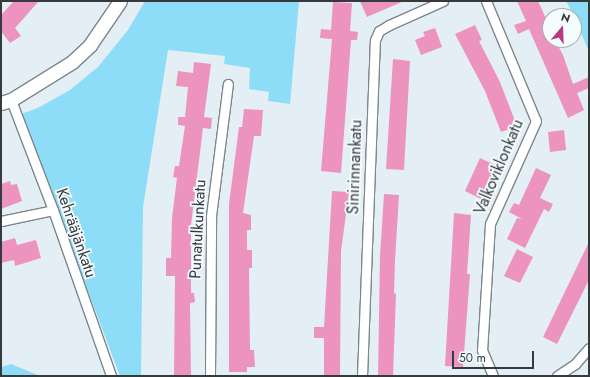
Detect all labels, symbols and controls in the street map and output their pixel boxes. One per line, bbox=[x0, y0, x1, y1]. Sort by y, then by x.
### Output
north arrow bbox=[542, 8, 582, 48]
text: N bbox=[559, 9, 572, 27]
street label: Valkoviklonkatu bbox=[470, 116, 528, 218]
street label: Sinirinnankatu bbox=[344, 119, 366, 215]
street label: Punatulkunkatu bbox=[186, 179, 210, 279]
street label: Kehrääjänkatu bbox=[52, 186, 100, 280]
scale bar bbox=[454, 343, 536, 369]
text: 50 m bbox=[459, 349, 486, 367]

